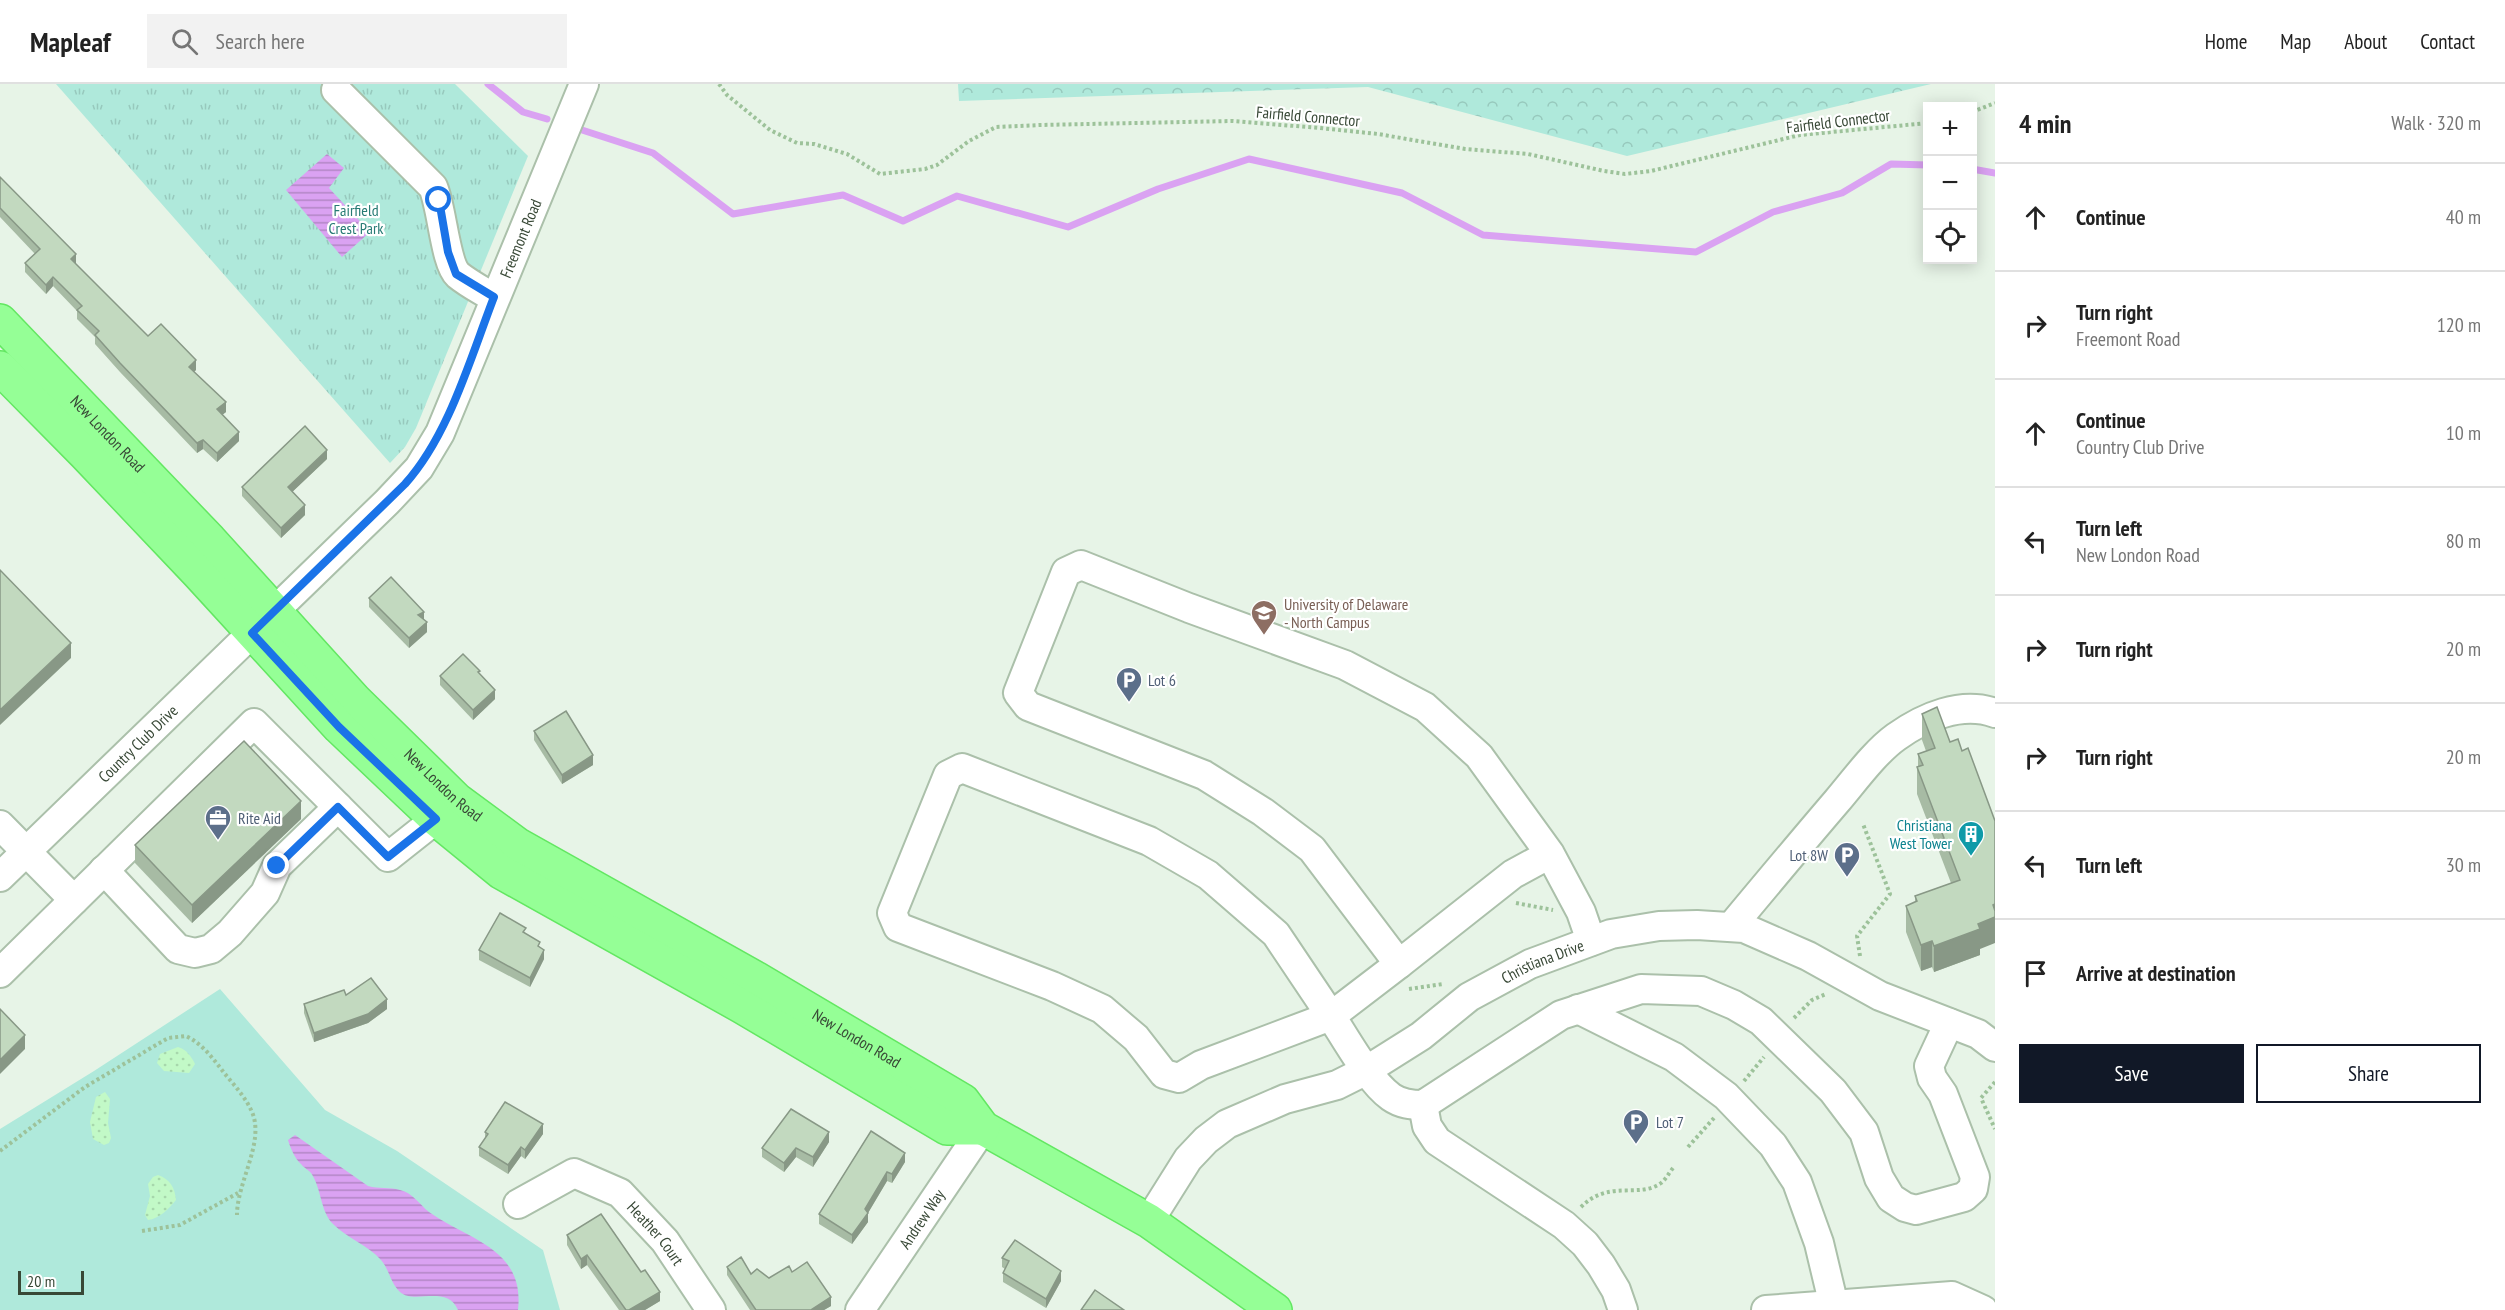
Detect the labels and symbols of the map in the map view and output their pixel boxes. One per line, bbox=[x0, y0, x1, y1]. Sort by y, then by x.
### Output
street label: Fairfield Connector bbox=[1255, 102, 1361, 131]
street label: Fairfield Connector bbox=[1785, 105, 1891, 137]
route start bbox=[425, 186, 451, 212]
street label: Freemont Road bbox=[495, 196, 546, 281]
park label: Fairfield Crest Park bbox=[328, 200, 384, 238]
street label: New London Road bbox=[66, 391, 150, 476]
place label: University of Delaware - North Campus bbox=[1284, 594, 1408, 632]
school or university icon: University of Delaware - North Campus bbox=[1249, 598, 1279, 636]
parking icon: Lot 6 bbox=[1114, 665, 1144, 703]
place label: Lot 6 bbox=[1148, 670, 1176, 690]
street label: Country Club Drive bbox=[94, 700, 182, 786]
street label: New London Road bbox=[400, 744, 487, 826]
office icon: Rite Aid bbox=[203, 803, 233, 841]
place label: Rite Aid bbox=[238, 808, 281, 828]
place label: Christiana West Tower bbox=[1890, 815, 1953, 853]
building icon: Christiana West Tower bbox=[1956, 819, 1986, 857]
parking icon: Lot 8W bbox=[1832, 840, 1862, 878]
place label: Lot 8W bbox=[1789, 845, 1828, 865]
route end bbox=[263, 852, 289, 878]
street label: Christiana Drive bbox=[1498, 935, 1587, 988]
street label: New London Road bbox=[809, 1004, 905, 1072]
parking icon: Lot 7 bbox=[1621, 1107, 1651, 1145]
place label: Lot 7 bbox=[1656, 1112, 1684, 1132]
street label: Andrew Way bbox=[894, 1185, 949, 1252]
street label: Heather Court bbox=[623, 1197, 688, 1269]
scale bar bbox=[18, 1268, 84, 1296]

